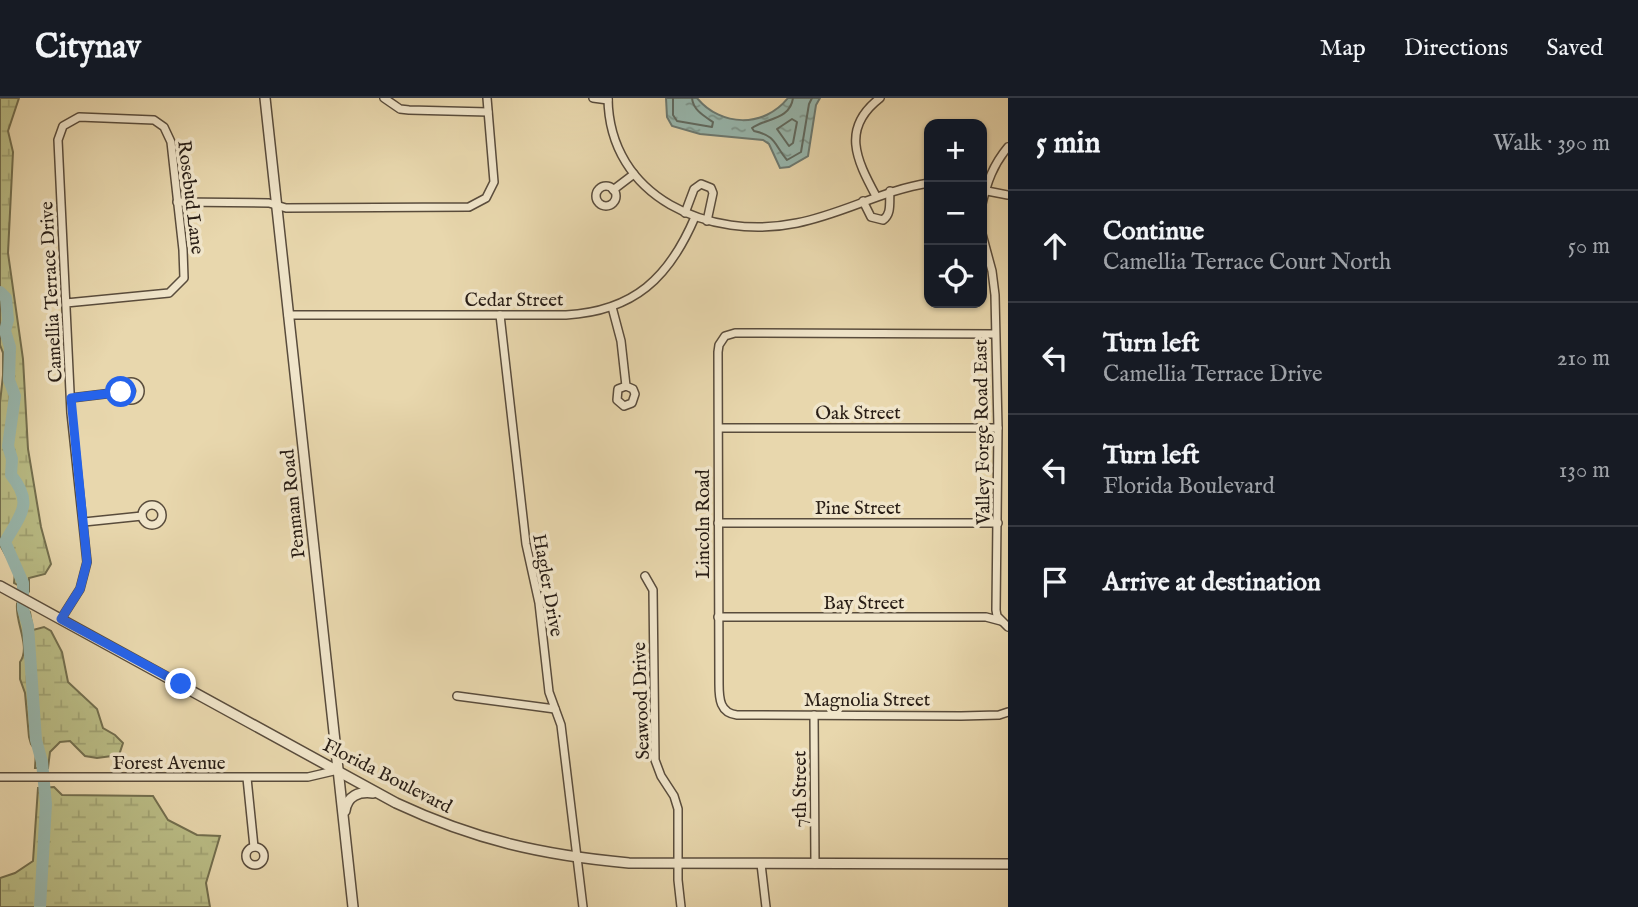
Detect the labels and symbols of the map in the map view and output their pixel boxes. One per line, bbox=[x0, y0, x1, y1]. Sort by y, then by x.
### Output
street label: Rosebud Lane bbox=[171, 139, 209, 256]
street label: Camellia Terrace Drive bbox=[35, 200, 69, 383]
street label: Cedar Street bbox=[465, 289, 564, 313]
street label: Valley Forge Road East bbox=[969, 338, 997, 526]
route start bbox=[105, 376, 136, 407]
street label: Oak Street bbox=[815, 402, 901, 426]
street label: Penman Road bbox=[276, 447, 312, 560]
street label: Lincoln Road bbox=[692, 468, 716, 579]
street label: Pine Street bbox=[815, 497, 902, 521]
street label: Hagler Drive bbox=[526, 532, 568, 639]
street label: Bay Street bbox=[823, 592, 905, 616]
street label: Seawood Drive bbox=[628, 641, 656, 760]
route end bbox=[165, 668, 196, 699]
street label: Magnolia Street bbox=[804, 689, 931, 713]
street label: Florida Boulevard bbox=[318, 734, 457, 820]
street label: 7th Street bbox=[789, 750, 813, 827]
street label: Forest Avenue bbox=[112, 752, 226, 776]

